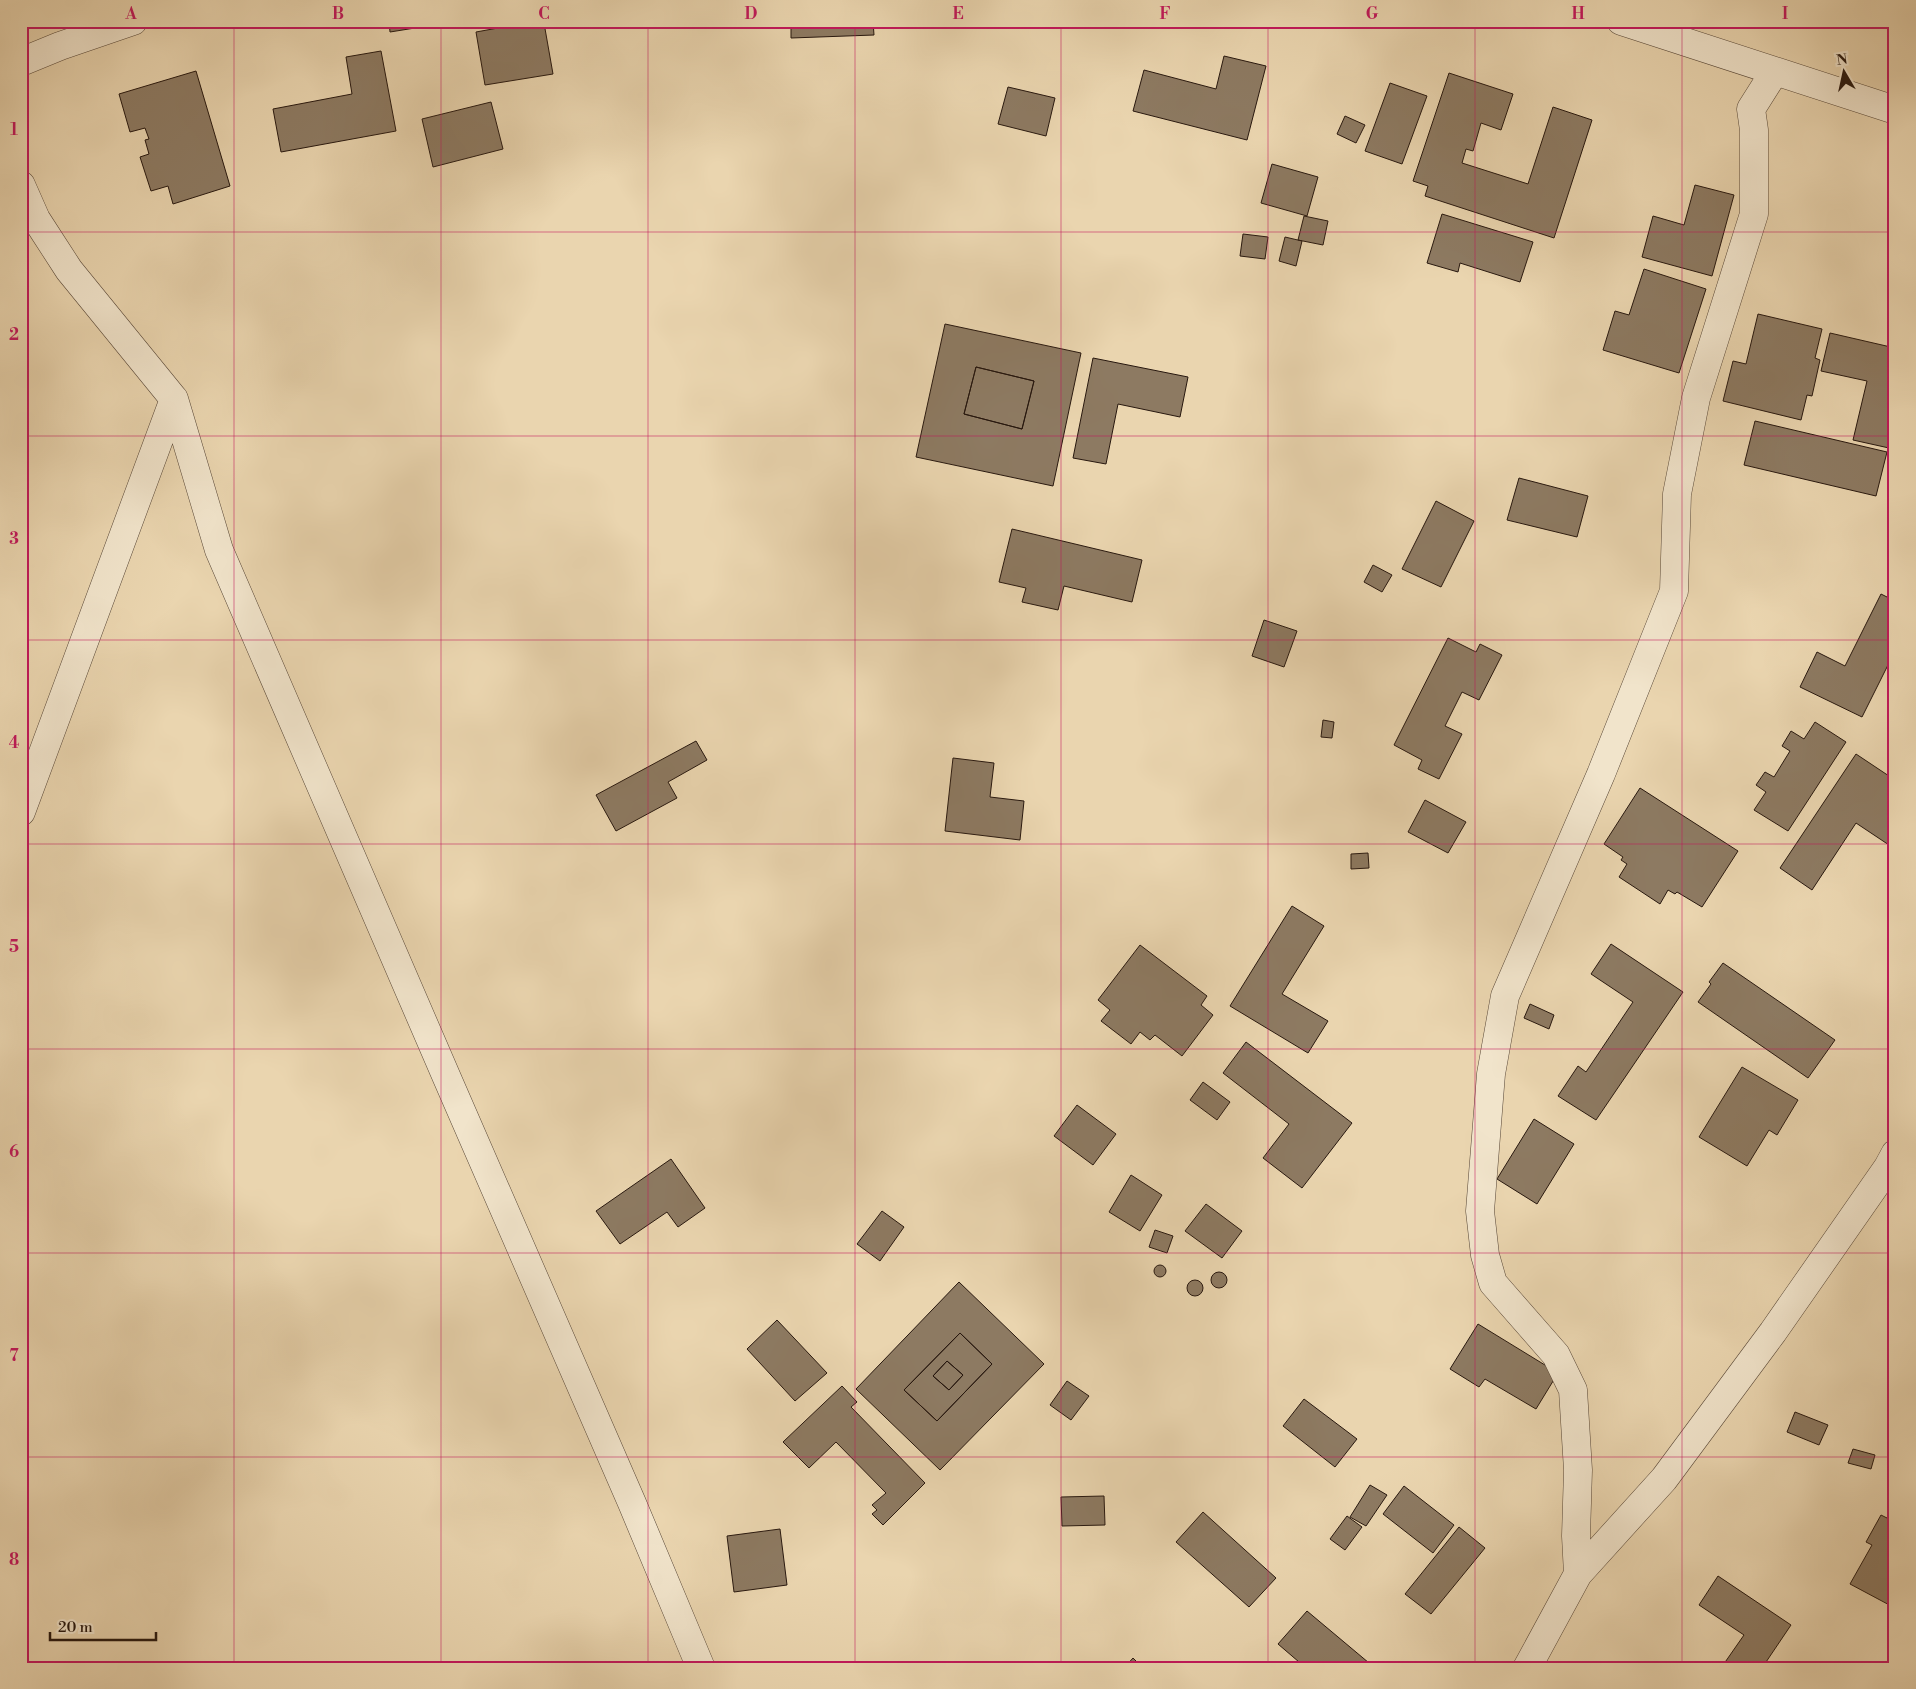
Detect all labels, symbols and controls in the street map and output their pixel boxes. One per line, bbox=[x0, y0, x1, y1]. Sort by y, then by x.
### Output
text: A bbox=[124, 4, 137, 24]
text: B bbox=[332, 4, 344, 24]
text: C bbox=[538, 4, 550, 24]
text: D bbox=[745, 4, 758, 24]
text: E bbox=[952, 4, 964, 24]
text: F bbox=[1159, 4, 1171, 24]
text: G bbox=[1366, 4, 1379, 24]
text: H bbox=[1571, 4, 1585, 24]
text: I bbox=[1782, 4, 1788, 24]
north arrow bbox=[1818, 48, 1868, 98]
text: N bbox=[1835, 50, 1849, 70]
text: 1 bbox=[10, 120, 18, 140]
text: 2 bbox=[9, 325, 19, 345]
text: 3 bbox=[9, 529, 19, 549]
text: 4 bbox=[9, 733, 20, 753]
text: 5 bbox=[9, 937, 19, 957]
text: 6 bbox=[9, 1142, 19, 1162]
text: 7 bbox=[9, 1346, 19, 1366]
text: 8 bbox=[9, 1550, 19, 1570]
scale bar bbox=[50, 1609, 156, 1641]
text: 20 m bbox=[58, 1618, 93, 1637]

